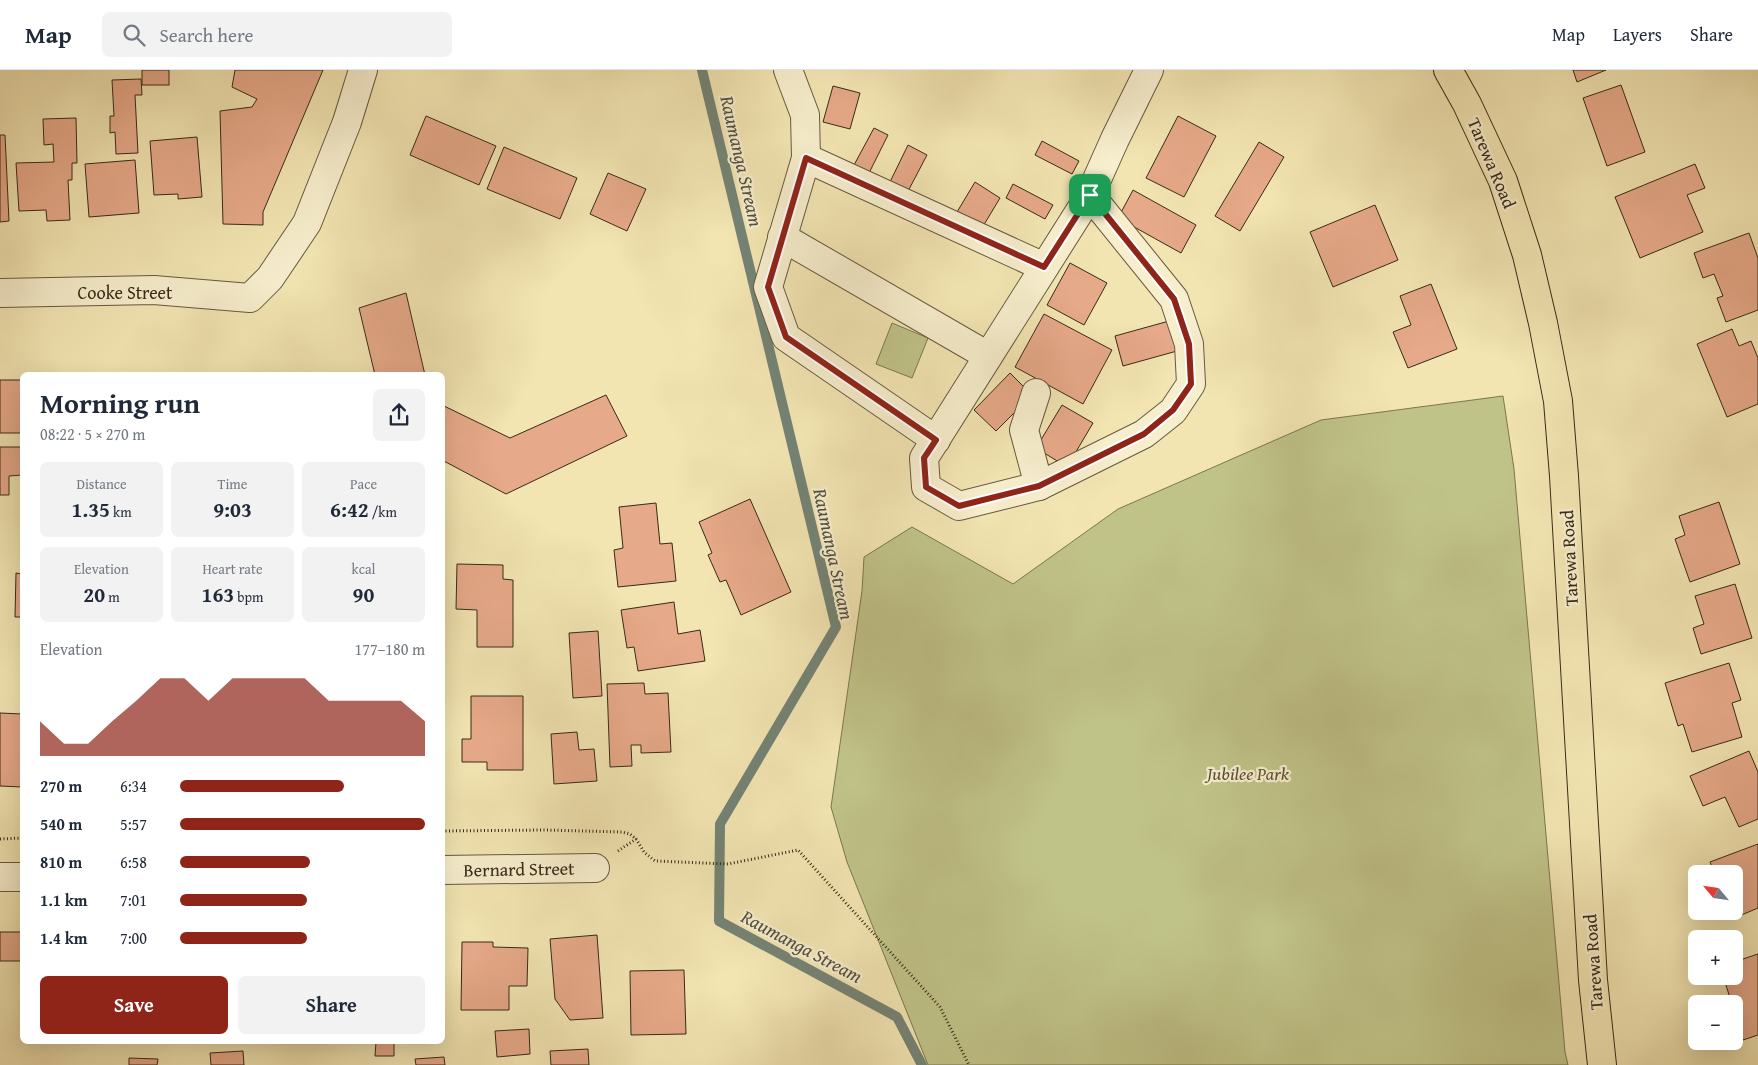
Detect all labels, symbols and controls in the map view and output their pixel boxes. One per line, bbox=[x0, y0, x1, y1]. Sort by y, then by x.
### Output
search box bbox=[102, 12, 452, 57]
text: Map bbox=[25, 17, 72, 52]
icon: search bbox=[120, 21, 148, 49]
text: Search here bbox=[160, 21, 253, 49]
text: Map bbox=[1552, 21, 1585, 48]
text: Layers bbox=[1613, 21, 1662, 48]
text: Share bbox=[1690, 21, 1733, 48]
water label: Raumanga Stream bbox=[713, 92, 771, 229]
street label: Tarewa Road bbox=[1461, 113, 1523, 213]
pin bbox=[1069, 174, 1111, 216]
icon: arrive bbox=[1076, 181, 1104, 209]
street label: Cooke Street bbox=[78, 279, 173, 306]
text: Morning run bbox=[40, 382, 200, 423]
button: share bbox=[373, 389, 425, 441]
text: 08:22 · 5 × 270 m bbox=[40, 422, 145, 446]
text: Distance bbox=[76, 474, 127, 494]
text: Time bbox=[218, 474, 247, 494]
text: Pace bbox=[350, 474, 377, 494]
water label: Raumanga Stream bbox=[806, 485, 862, 622]
text: 1.35 bbox=[71, 494, 110, 525]
text: 9:03 bbox=[213, 494, 252, 525]
text: 6:42 bbox=[330, 494, 369, 525]
text: km bbox=[110, 502, 132, 522]
text: /km bbox=[369, 502, 397, 522]
street label: Tarewa Road bbox=[1553, 509, 1585, 607]
text: Elevation bbox=[74, 559, 129, 579]
text: Heart rate bbox=[202, 559, 263, 579]
text: kcal bbox=[352, 559, 375, 579]
text: 20 bbox=[83, 579, 105, 610]
text: 163 bbox=[202, 579, 234, 610]
text: 90 bbox=[353, 579, 374, 610]
text: m bbox=[105, 587, 120, 607]
text: bpm bbox=[234, 587, 263, 607]
text: Elevation bbox=[40, 637, 103, 661]
text: 177–180 m bbox=[355, 637, 425, 661]
park label: Jubilee Park bbox=[1204, 760, 1290, 787]
text: 270 m bbox=[40, 774, 82, 798]
text: 6:34 bbox=[120, 774, 147, 798]
text: 540 m bbox=[40, 812, 82, 836]
text: 5:57 bbox=[120, 812, 147, 836]
text: 810 m bbox=[40, 850, 82, 874]
text: 6:58 bbox=[120, 850, 147, 874]
street label: Bernard Street bbox=[463, 855, 575, 883]
north arrow bbox=[1688, 865, 1742, 920]
map controls bbox=[1688, 865, 1743, 1050]
text: 1.1 km bbox=[40, 888, 87, 912]
text: 7:01 bbox=[120, 888, 147, 912]
water label: Raumanga Stream bbox=[735, 902, 868, 990]
street label: Tarewa Road bbox=[1576, 913, 1610, 1011]
text: 1.4 km bbox=[40, 926, 87, 950]
text: 7:00 bbox=[120, 926, 147, 950]
button: + bbox=[1688, 930, 1743, 985]
button: Save bbox=[40, 976, 228, 1034]
button: Share bbox=[238, 976, 425, 1034]
button: − bbox=[1688, 995, 1743, 1050]

